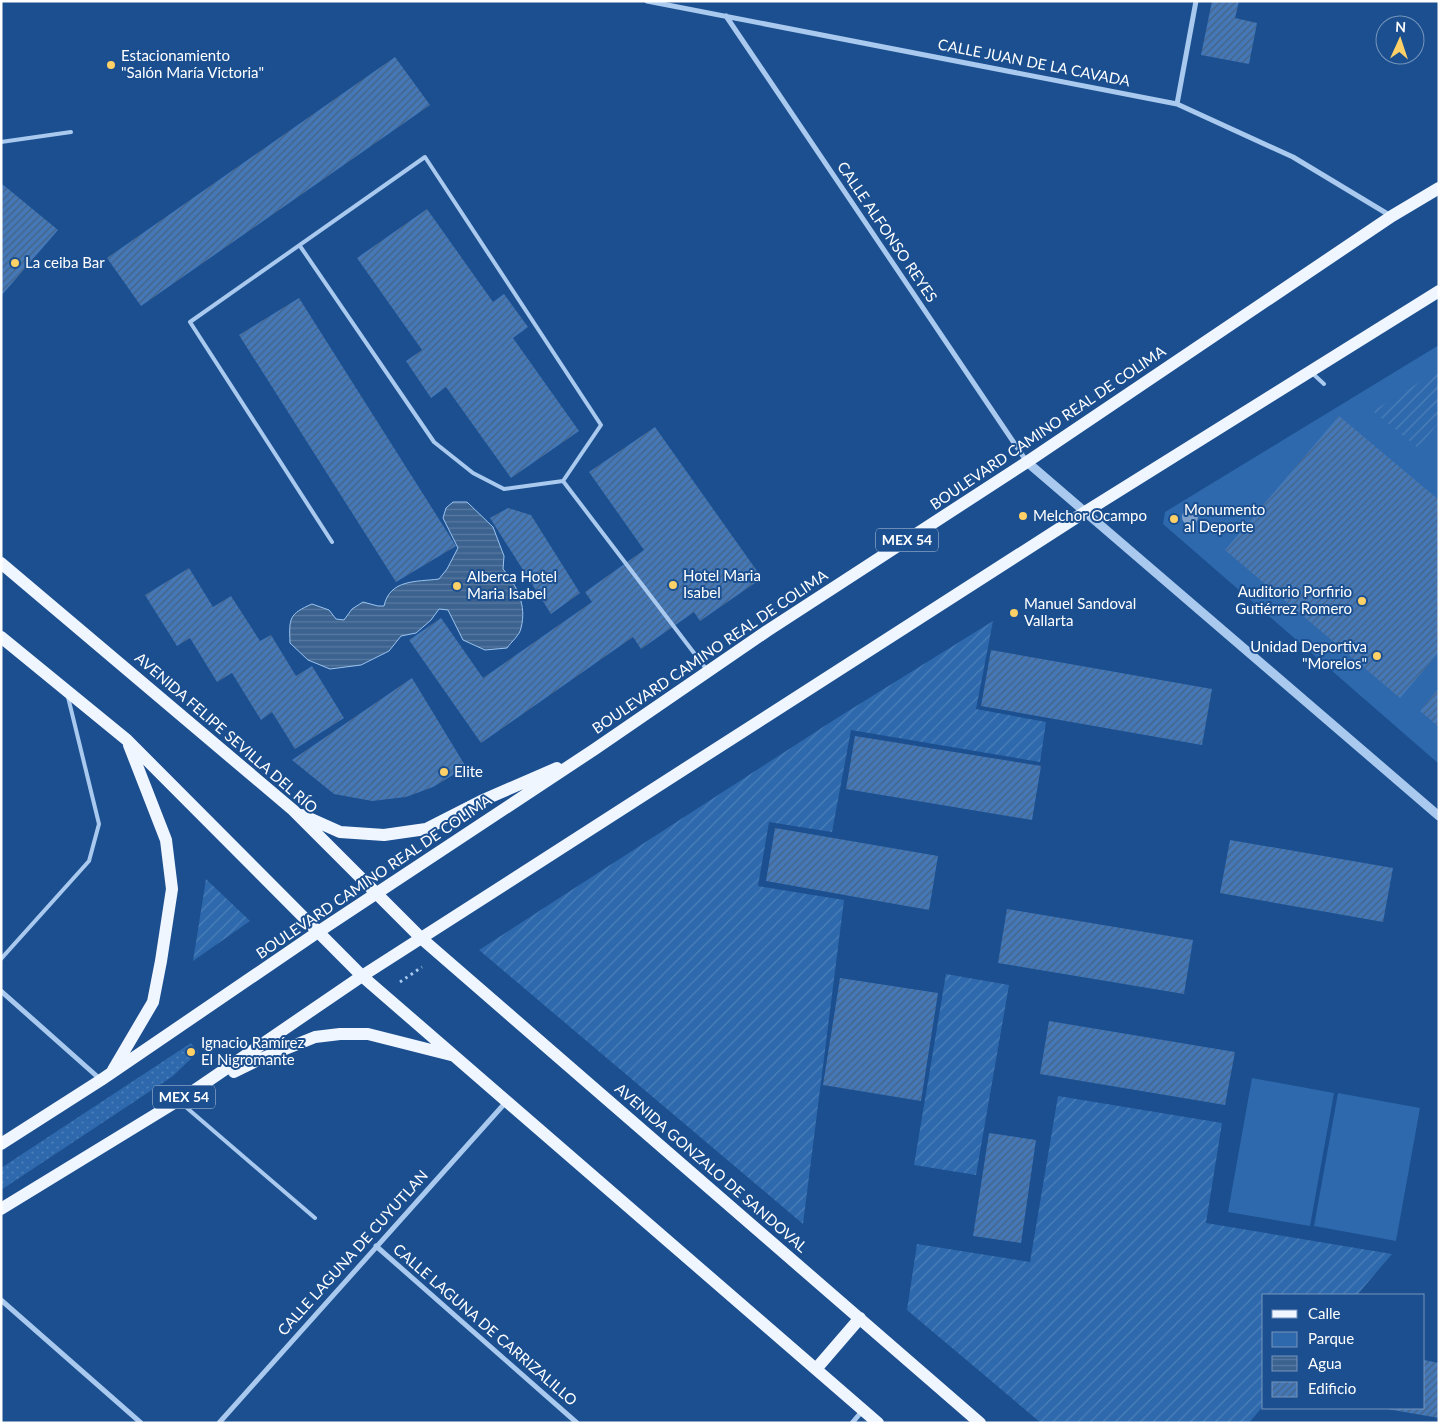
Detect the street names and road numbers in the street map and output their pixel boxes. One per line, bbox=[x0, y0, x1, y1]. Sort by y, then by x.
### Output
street label: CALLE JUAN DE LA CAVADA bbox=[937, 35, 1133, 90]
street label: CALLE ALFONSO REYES bbox=[834, 158, 942, 305]
street label: BOULEVARD CAMINO REAL DE COLIMA bbox=[926, 341, 1169, 513]
road number: MEX 54 bbox=[876, 528, 938, 552]
street label: BOULEVARD CAMINO REAL DE COLIMA bbox=[588, 565, 831, 737]
street label: AVENIDA FELIPE SEVILLA DEL RÍO bbox=[132, 648, 322, 816]
street label: BOULEVARD CAMINO REAL DE COLIMA bbox=[252, 790, 495, 962]
street label: AVENIDA GONZALO DE SANDOVAL bbox=[612, 1079, 812, 1256]
road number: MEX 54 bbox=[153, 1086, 215, 1108]
street label: CALLE LAGUNA DE CUYUTLAN bbox=[273, 1166, 431, 1339]
street label: CALLE LAGUNA DE CARRIZALILLO bbox=[390, 1239, 581, 1409]

